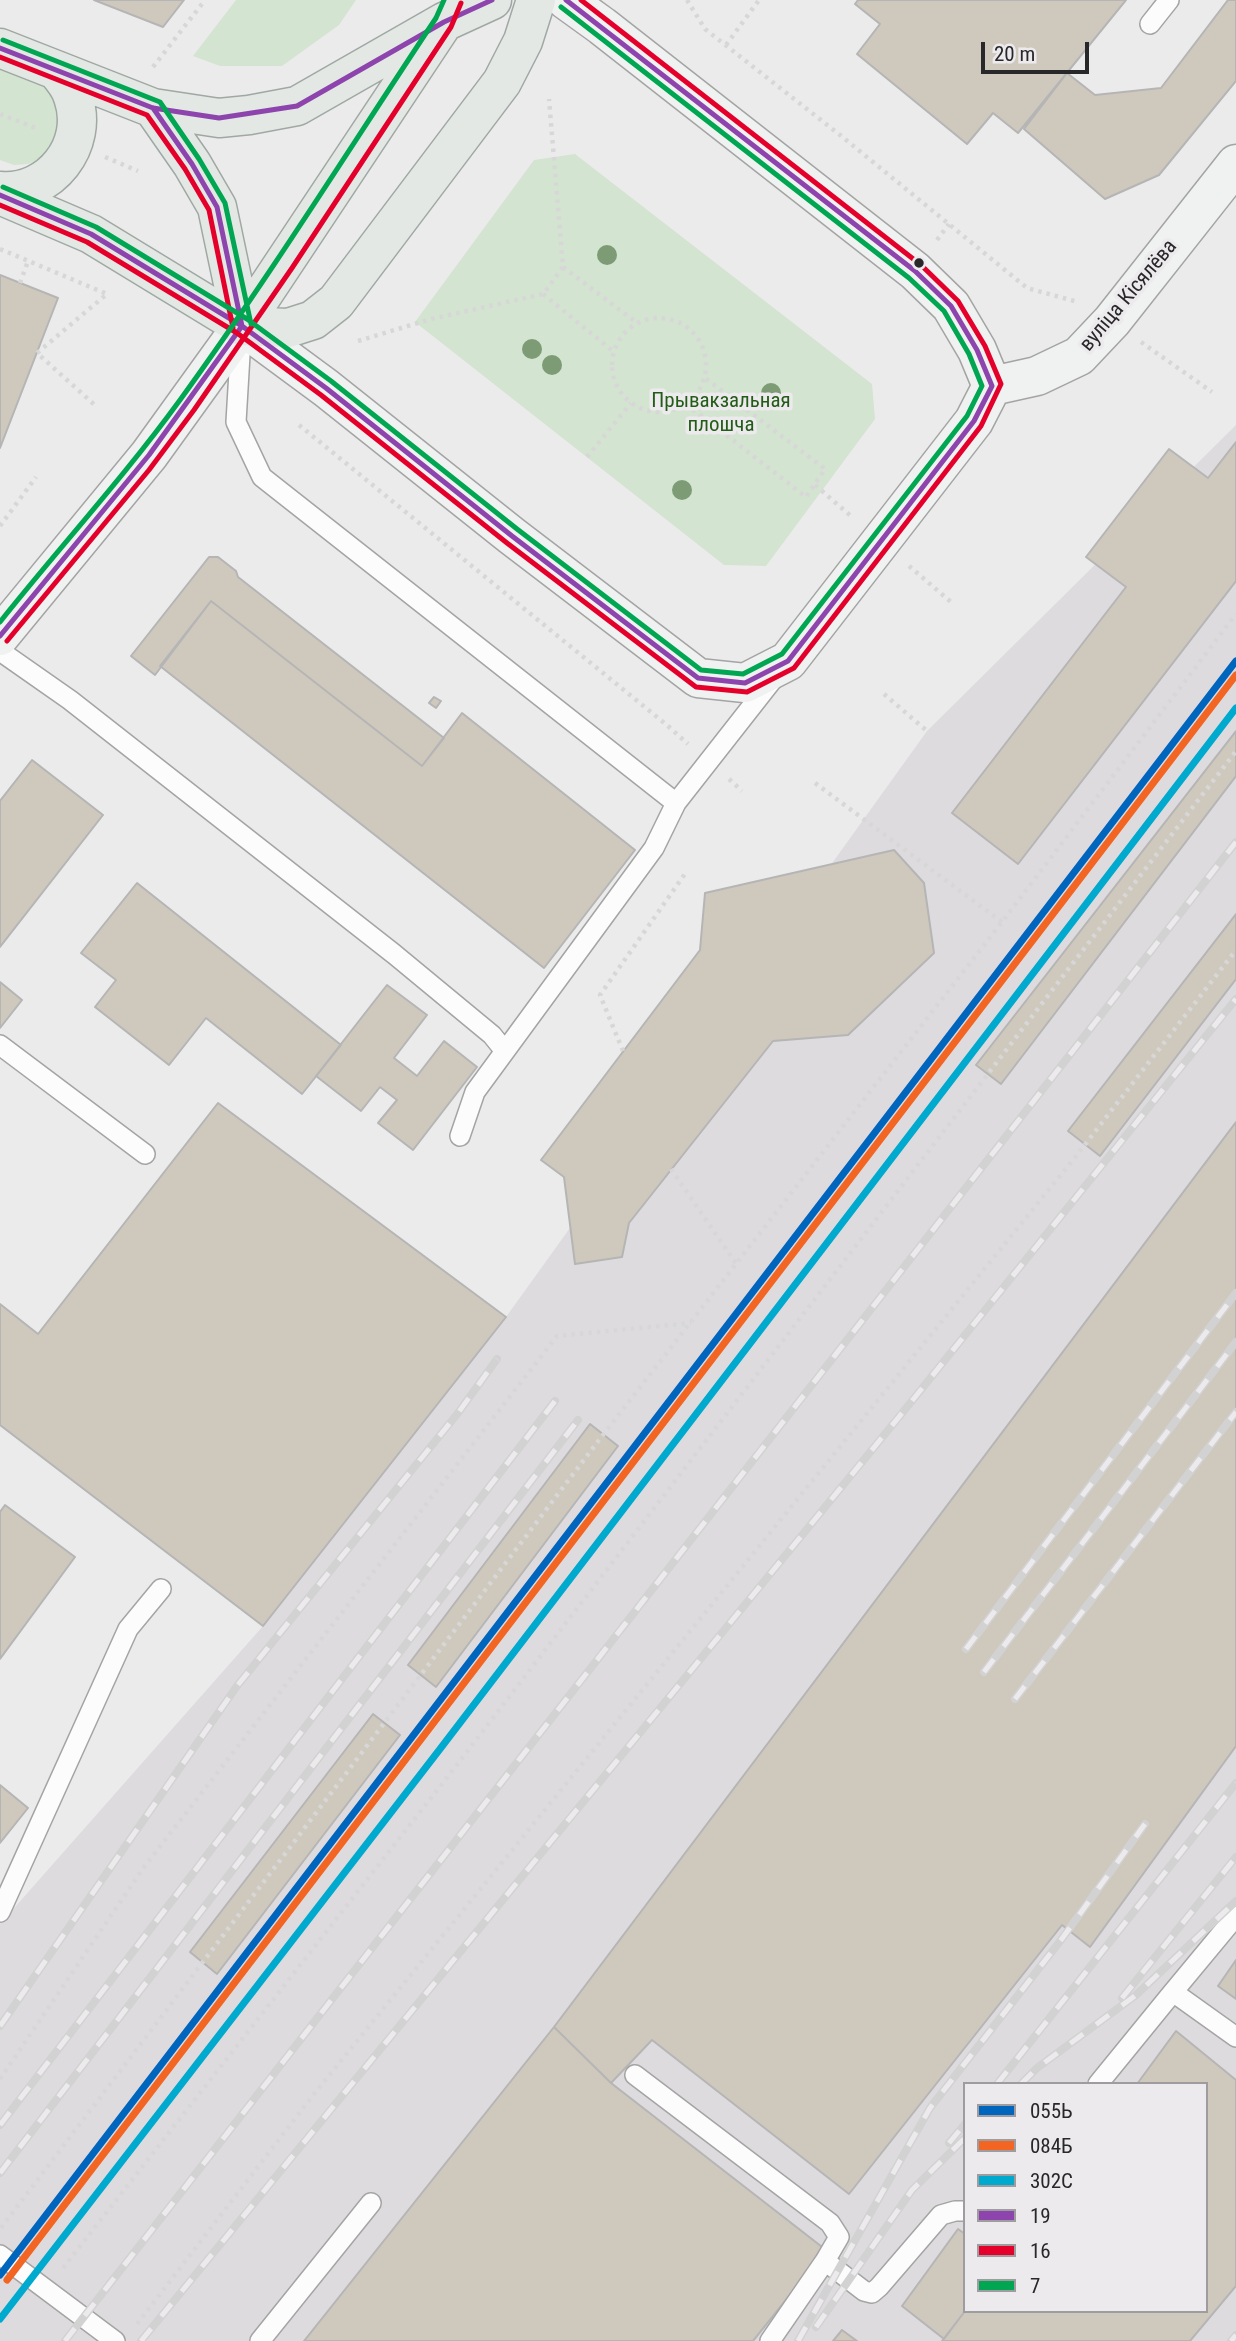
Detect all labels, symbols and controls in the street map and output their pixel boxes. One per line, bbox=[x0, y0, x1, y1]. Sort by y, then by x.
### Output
scale bar bbox=[984, 28, 1092, 72]
text: 20 m bbox=[994, 42, 1035, 66]
street label: вуліца Кісялёва bbox=[1075, 235, 1183, 357]
unlabelled marker bbox=[912, 256, 926, 270]
park label: Прывакзальная плошча bbox=[651, 389, 791, 439]
legend bbox=[963, 2082, 1208, 2313]
text: 055Ь bbox=[1030, 2099, 1073, 2123]
text: 084Б bbox=[1030, 2134, 1073, 2158]
text: 302С bbox=[1030, 2169, 1073, 2193]
text: 19 bbox=[1030, 2204, 1051, 2228]
text: 16 bbox=[1030, 2239, 1051, 2263]
text: 7 bbox=[1030, 2274, 1040, 2298]

